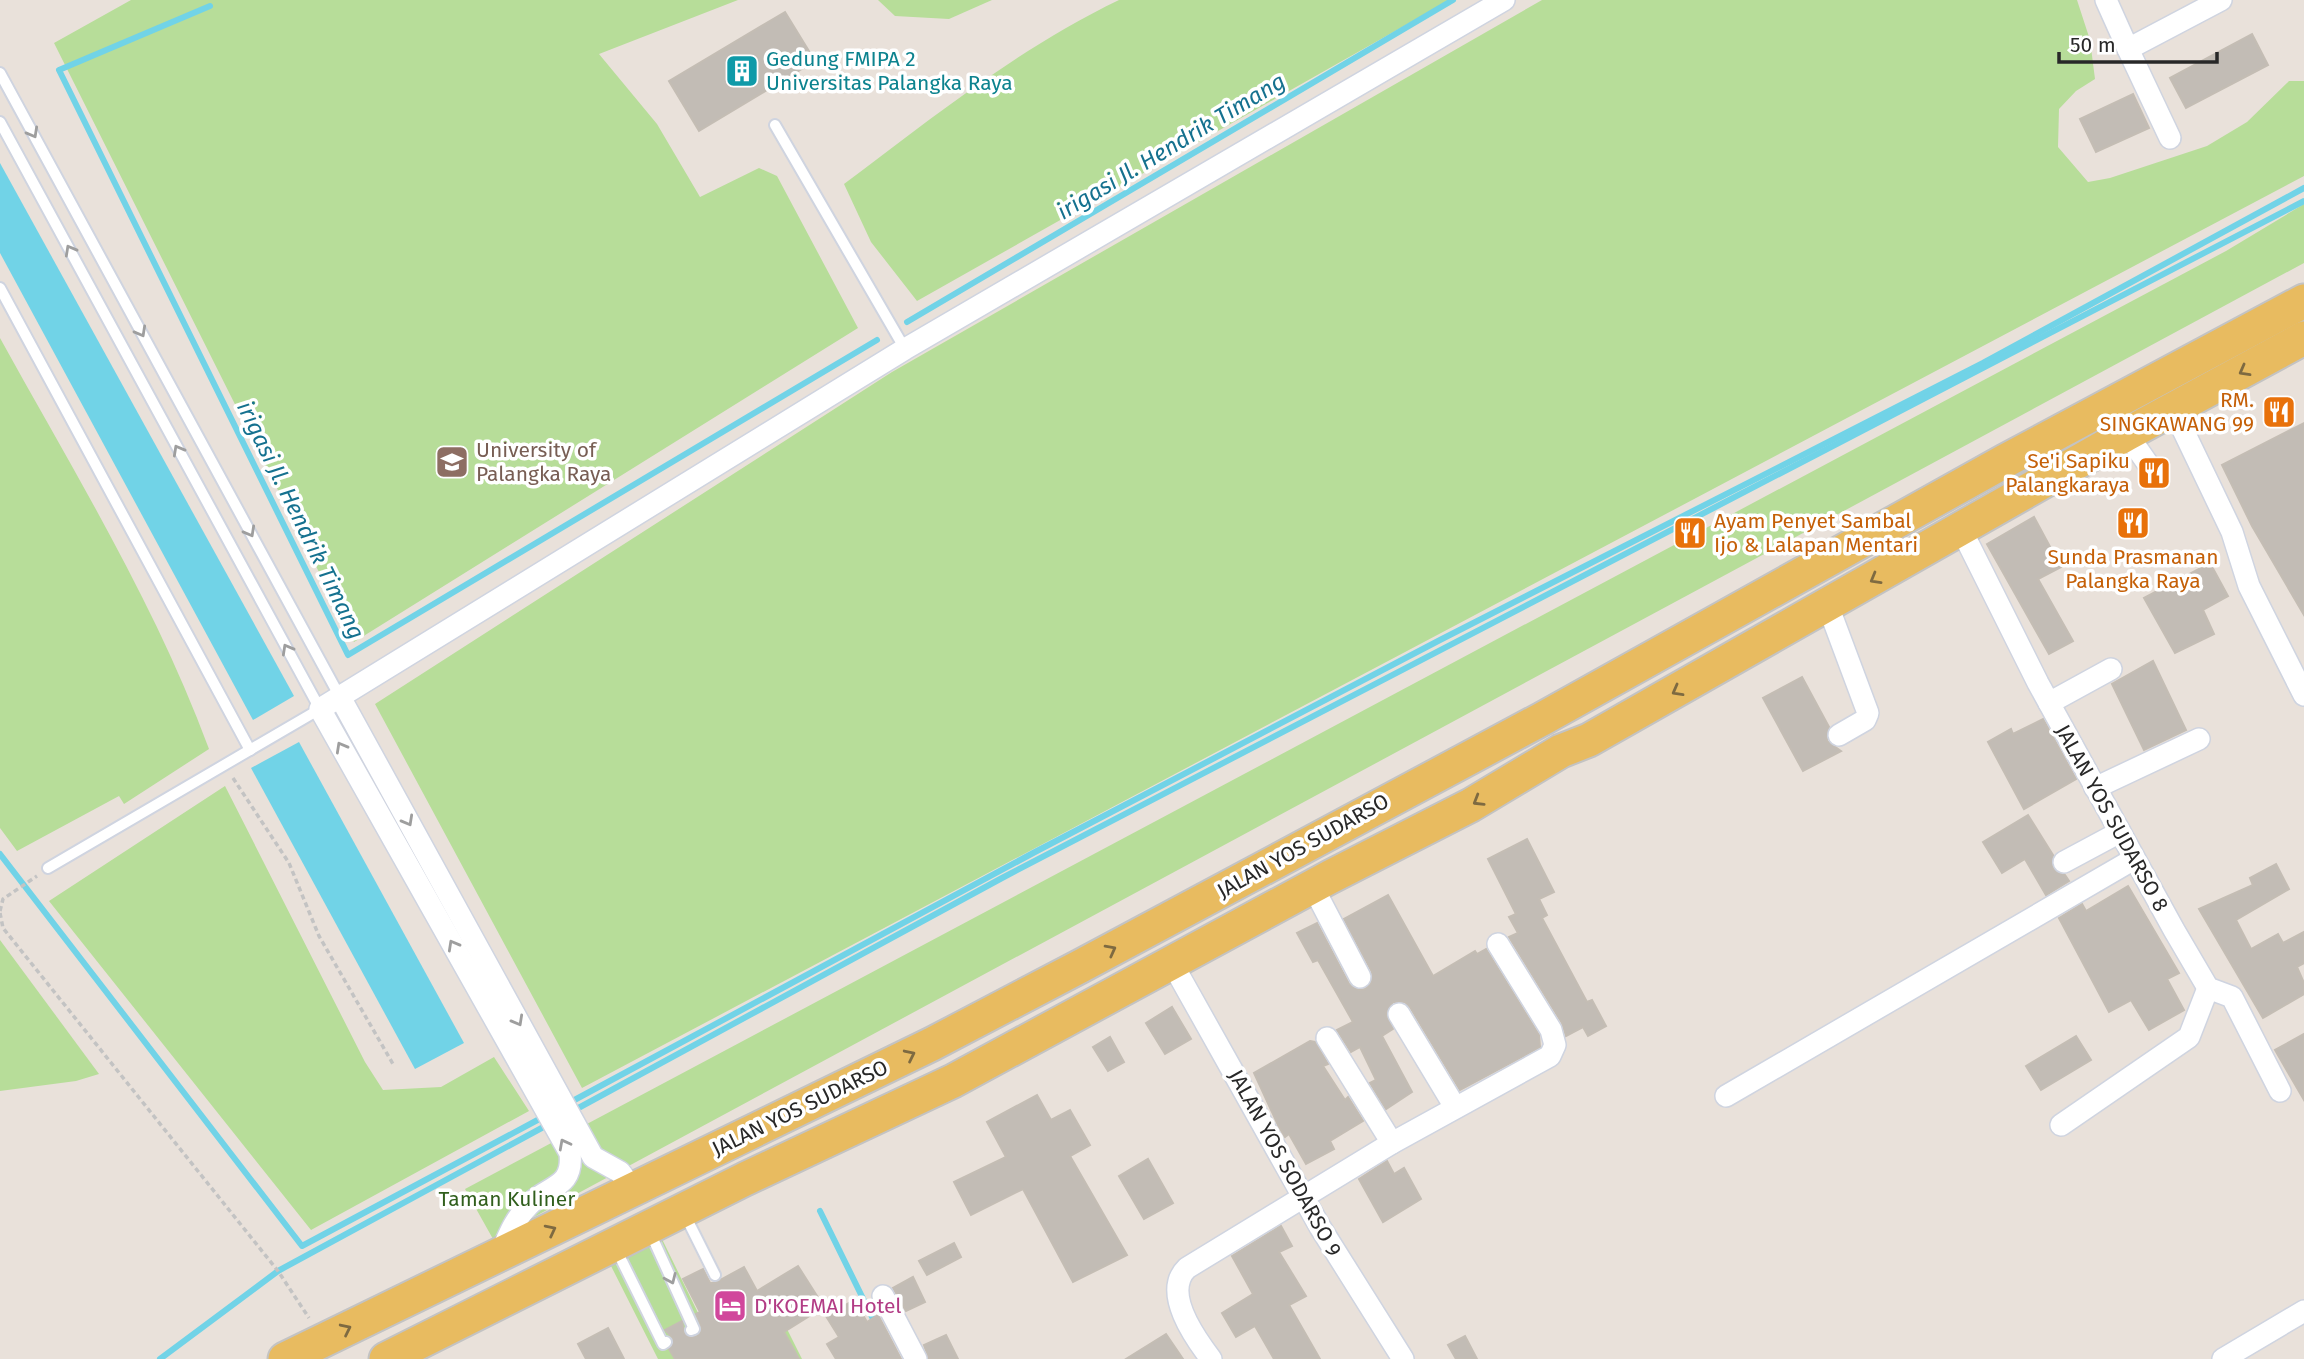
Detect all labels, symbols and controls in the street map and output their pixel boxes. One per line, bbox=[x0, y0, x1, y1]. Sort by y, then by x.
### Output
scale bar bbox=[2059, 21, 2216, 65]
text: 50 m bbox=[2070, 32, 2116, 58]
place label: Gedung FMIPA 2 Universitas Palangka Raya bbox=[766, 46, 1013, 96]
building icon: Gedung FMIPA 2 Universitas Palangka Raya bbox=[723, 52, 761, 90]
water label: irigasi Jl. Hendrik Timang bbox=[1052, 67, 1290, 225]
one-way arrow bbox=[24, 125, 38, 138]
one-way arrow bbox=[64, 245, 78, 257]
one-way arrow bbox=[133, 325, 147, 338]
one-way arrow bbox=[2239, 363, 2251, 376]
place label: RM. SINGKAWANG 99 bbox=[2100, 387, 2254, 437]
restaurant icon: RM. SINGKAWANG 99 bbox=[2260, 393, 2298, 431]
water label: irigasi Jl. Hendrik Timang bbox=[231, 396, 371, 644]
place label: University of Palangka Raya bbox=[476, 437, 611, 487]
school or university icon: University of Palangka Raya bbox=[433, 443, 471, 481]
one-way arrow bbox=[173, 444, 187, 457]
place label: Se'i Sapiku Palangkaraya bbox=[2005, 448, 2130, 498]
restaurant icon: Se'i Sapiku Palangkaraya bbox=[2135, 454, 2173, 492]
restaurant icon: Sunda Prasmanan Palangka Raya bbox=[2114, 504, 2152, 542]
place label: Ayam Penyet Sambal Ijo & Lalapan Mentari bbox=[1714, 508, 1918, 558]
restaurant icon: Ayam Penyet Sambal Ijo & Lalapan Mentari bbox=[1671, 514, 1709, 552]
one-way arrow bbox=[242, 525, 255, 537]
place label: Sunda Prasmanan Palangka Raya bbox=[2047, 544, 2219, 594]
one-way arrow bbox=[1870, 571, 1883, 584]
one-way arrow bbox=[282, 644, 295, 657]
one-way arrow bbox=[1672, 683, 1684, 696]
street label: JALAN YOS SUDARSO 8 bbox=[2050, 720, 2174, 916]
one-way arrow bbox=[336, 742, 349, 754]
street label: JALAN YOS SUDARSO bbox=[1213, 788, 1393, 904]
one-way arrow bbox=[1473, 792, 1486, 805]
one-way arrow bbox=[400, 814, 414, 827]
one-way arrow bbox=[448, 940, 461, 953]
one-way arrow bbox=[1104, 945, 1117, 958]
one-way arrow bbox=[510, 1013, 523, 1026]
one-way arrow bbox=[903, 1049, 915, 1063]
street label: JALAN YOS SUDARSO bbox=[708, 1054, 892, 1162]
street label: JALAN YOS SODARSO 9 bbox=[1223, 1065, 1347, 1261]
one-way arrow bbox=[559, 1139, 572, 1151]
park label: Taman Kuliner bbox=[439, 1186, 575, 1212]
one-way arrow bbox=[544, 1224, 556, 1238]
one-way arrow bbox=[663, 1272, 677, 1285]
hotel icon: D'KOEMAI Hotel bbox=[711, 1287, 749, 1325]
place label: D'KOEMAI Hotel bbox=[754, 1293, 902, 1319]
one-way arrow bbox=[339, 1324, 351, 1338]

